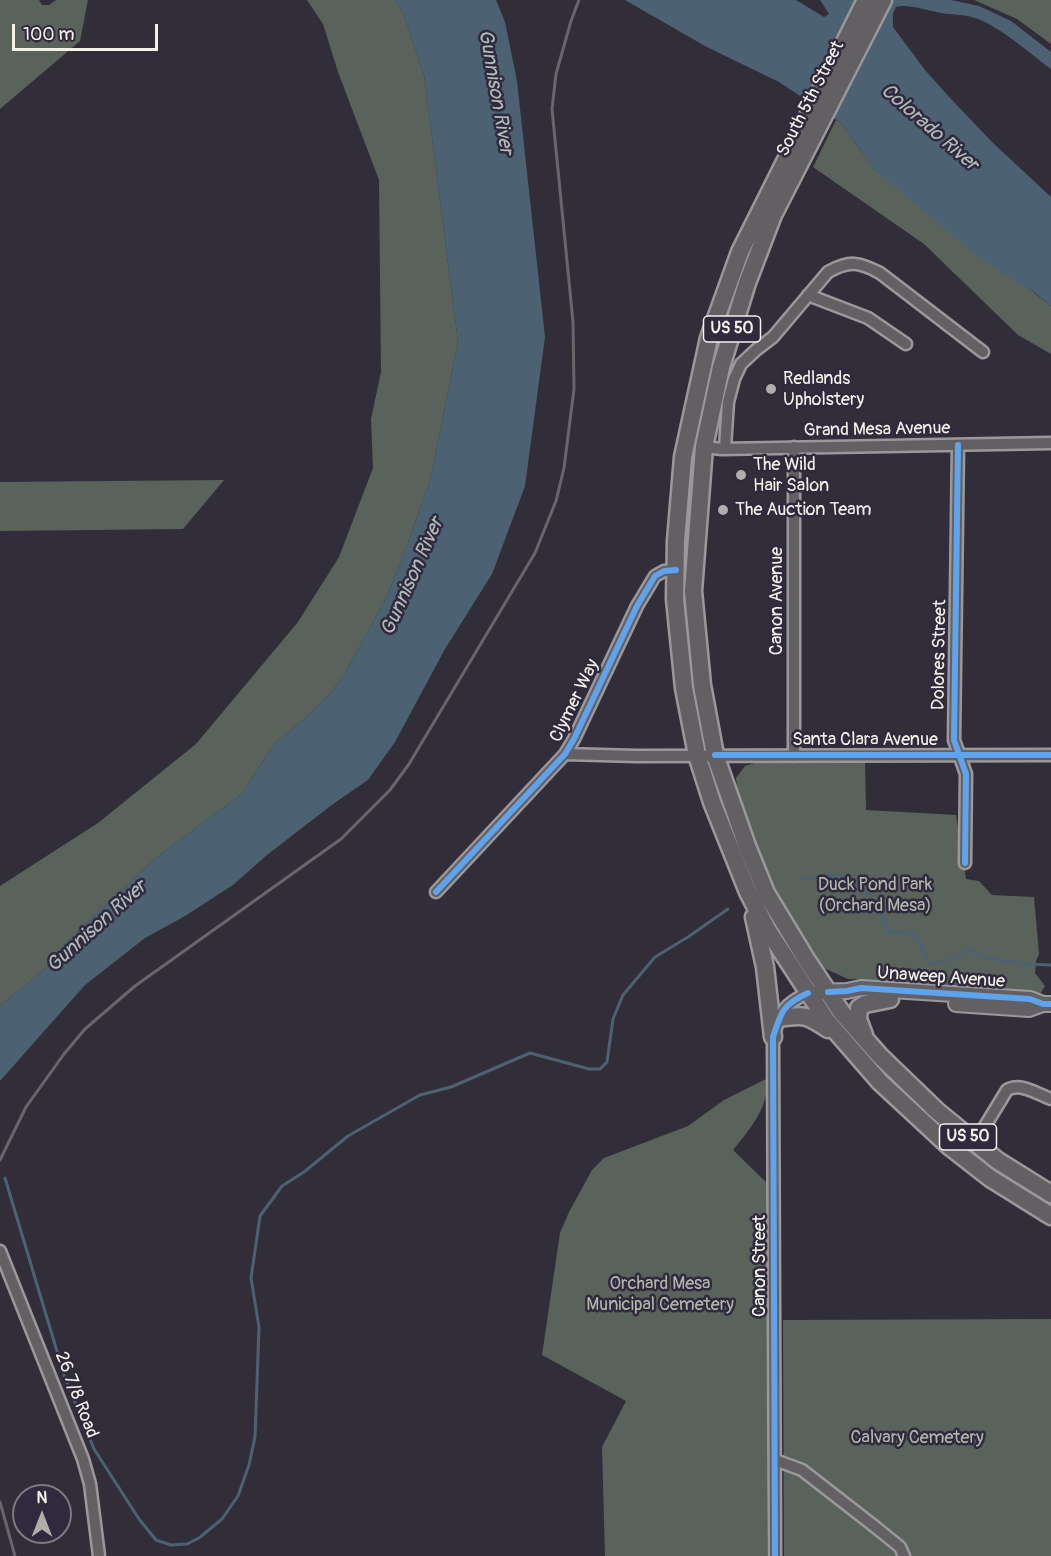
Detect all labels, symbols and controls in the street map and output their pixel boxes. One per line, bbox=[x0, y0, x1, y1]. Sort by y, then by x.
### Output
scale bar bbox=[15, 12, 160, 50]
text: 100 m bbox=[23, 23, 75, 46]
water label: Gunnison River bbox=[472, 28, 518, 156]
street label: South 5th Street bbox=[773, 38, 849, 160]
water label: Colorado River bbox=[875, 79, 983, 177]
road number: US 50 bbox=[704, 316, 760, 342]
place label: Redlands Upholstery bbox=[783, 368, 864, 410]
marker: Redlands Upholstery bbox=[764, 382, 778, 396]
street label: Grand Mesa Avenue bbox=[804, 418, 950, 442]
place label: The Wild Hair Salon bbox=[753, 454, 829, 496]
marker: The Wild Hair Salon bbox=[734, 468, 748, 482]
place label: The Auction Team bbox=[735, 499, 872, 521]
marker: The Auction Team bbox=[716, 503, 730, 517]
water label: Gunnison River bbox=[376, 514, 450, 640]
street label: Canon Avenue bbox=[766, 547, 788, 655]
street label: Dolores Street bbox=[928, 600, 952, 710]
street label: Clymer Way bbox=[546, 656, 604, 746]
street label: Santa Clara Avenue bbox=[792, 729, 938, 751]
park label: Duck Pond Park (Orchard Mesa) bbox=[818, 874, 932, 916]
water label: Gunnison River bbox=[42, 876, 152, 978]
street label: Unaweep Avenue bbox=[876, 963, 1006, 993]
road number: US 50 bbox=[940, 1124, 996, 1150]
street label: Canon Street bbox=[749, 1215, 771, 1317]
park label: Orchard Mesa Municipal Cemetery bbox=[586, 1273, 734, 1316]
street label: 26 7/8 Road bbox=[50, 1349, 102, 1441]
park label: Calvary Cemetery bbox=[850, 1427, 984, 1449]
north arrow bbox=[12, 1484, 72, 1544]
text: N bbox=[37, 1488, 47, 1508]

